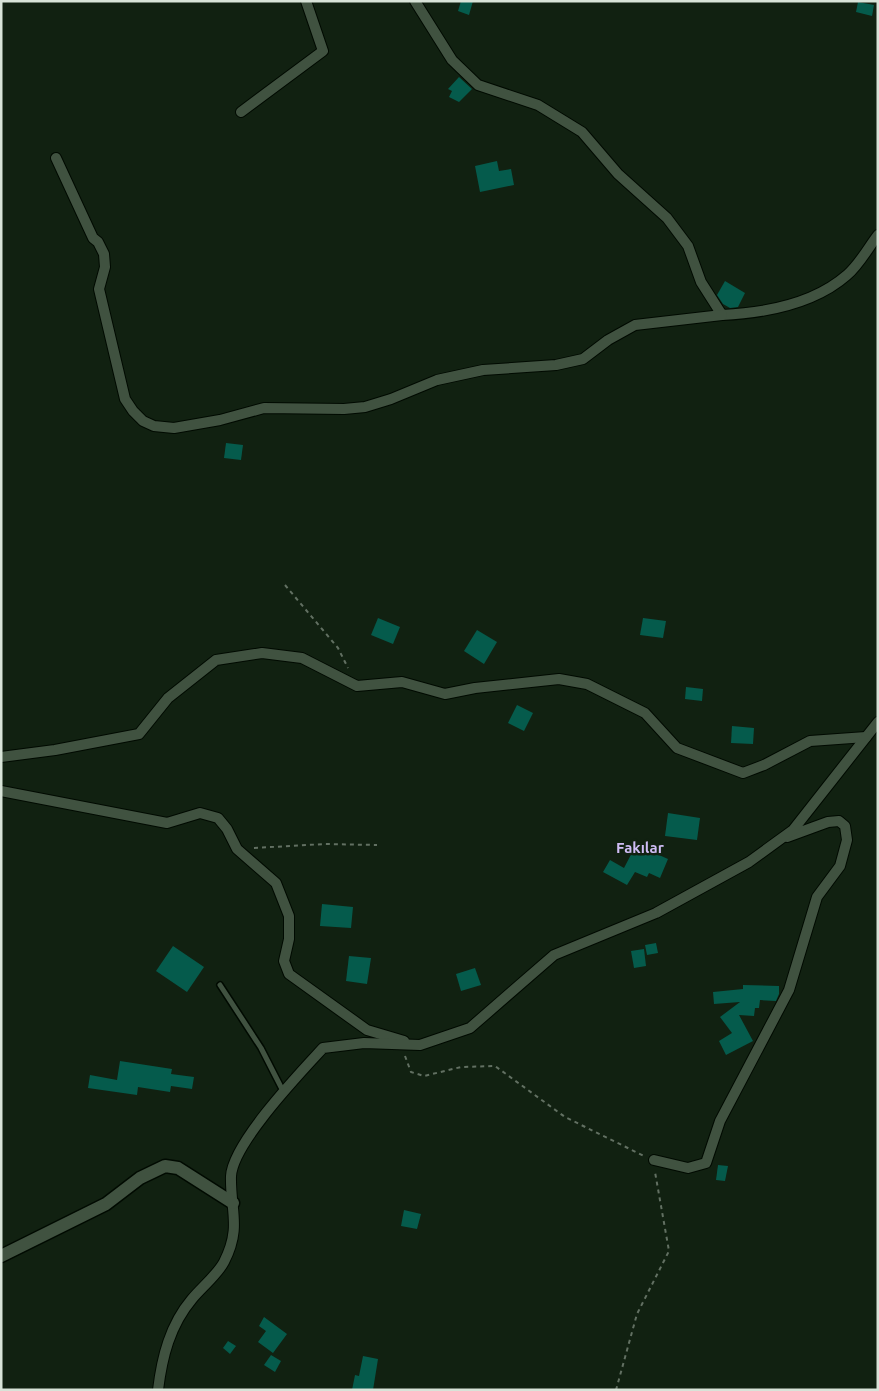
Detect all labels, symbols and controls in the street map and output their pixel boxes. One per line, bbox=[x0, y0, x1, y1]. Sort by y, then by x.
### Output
district label: Fakılar bbox=[616, 839, 665, 856]

